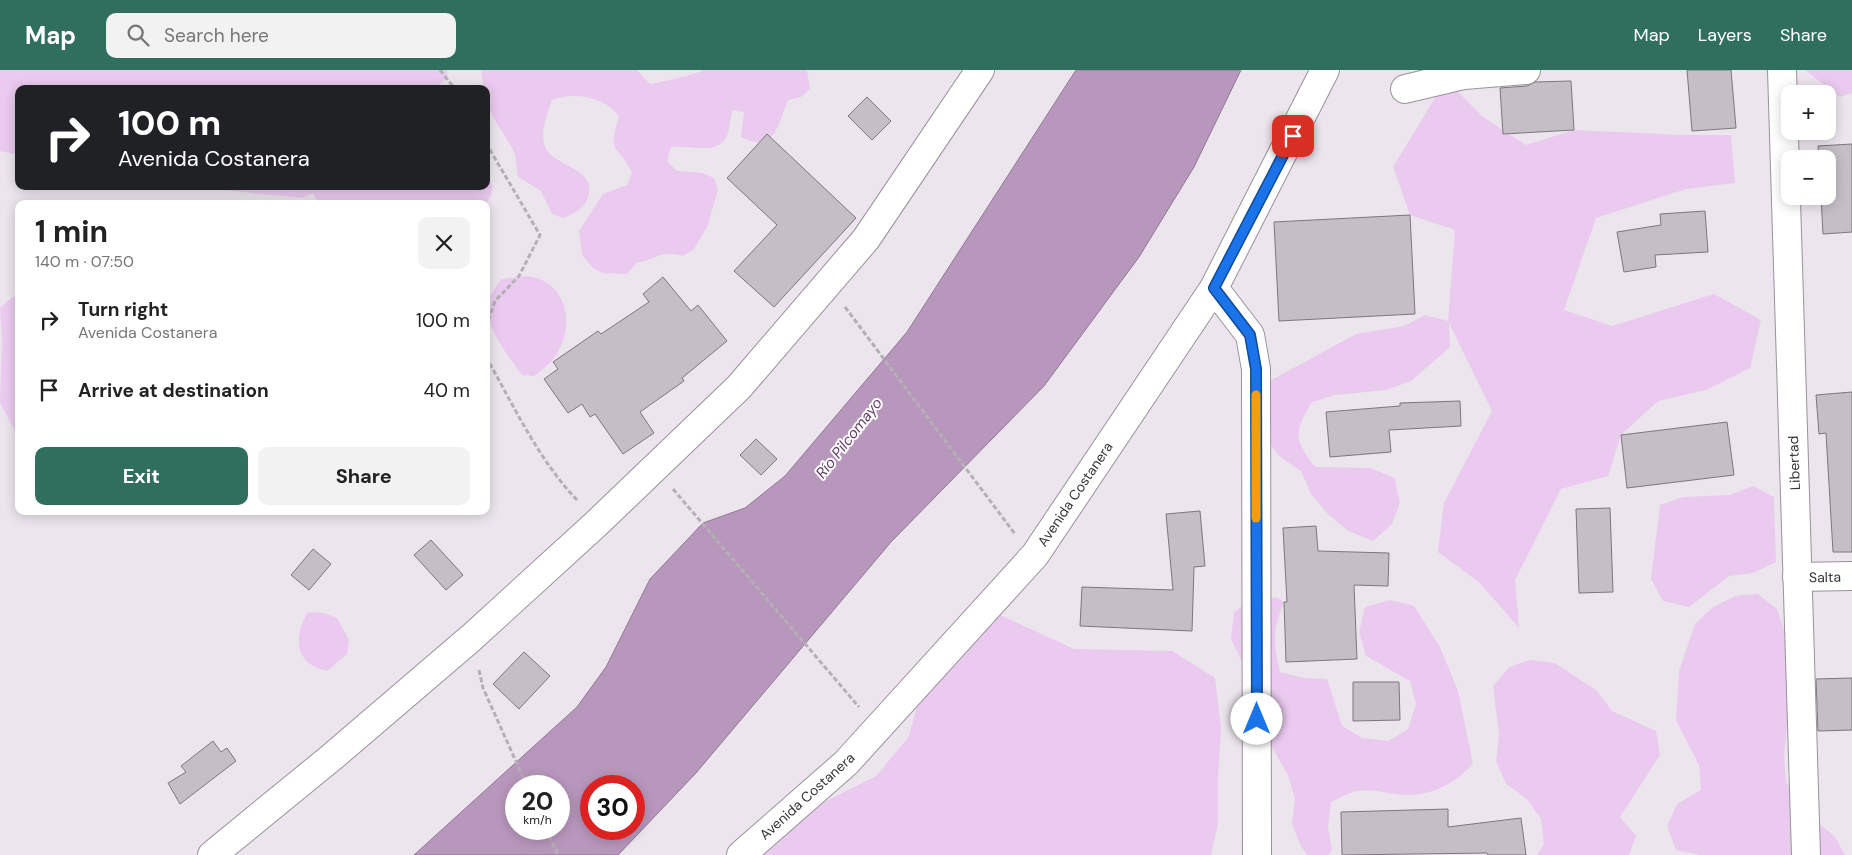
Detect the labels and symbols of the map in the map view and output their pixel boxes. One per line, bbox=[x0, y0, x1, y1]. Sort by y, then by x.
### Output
pin bbox=[1272, 115, 1314, 157]
water label: Río Pilcomayo bbox=[811, 394, 887, 482]
street label: Libertad bbox=[1784, 435, 1804, 491]
street label: Avenida Costanera bbox=[1033, 438, 1117, 550]
street label: Salta bbox=[1809, 568, 1841, 586]
position arrow bbox=[1230, 692, 1282, 744]
street label: Avenida Costanera bbox=[756, 748, 858, 844]
speed limit sign: 30 bbox=[580, 775, 645, 840]

